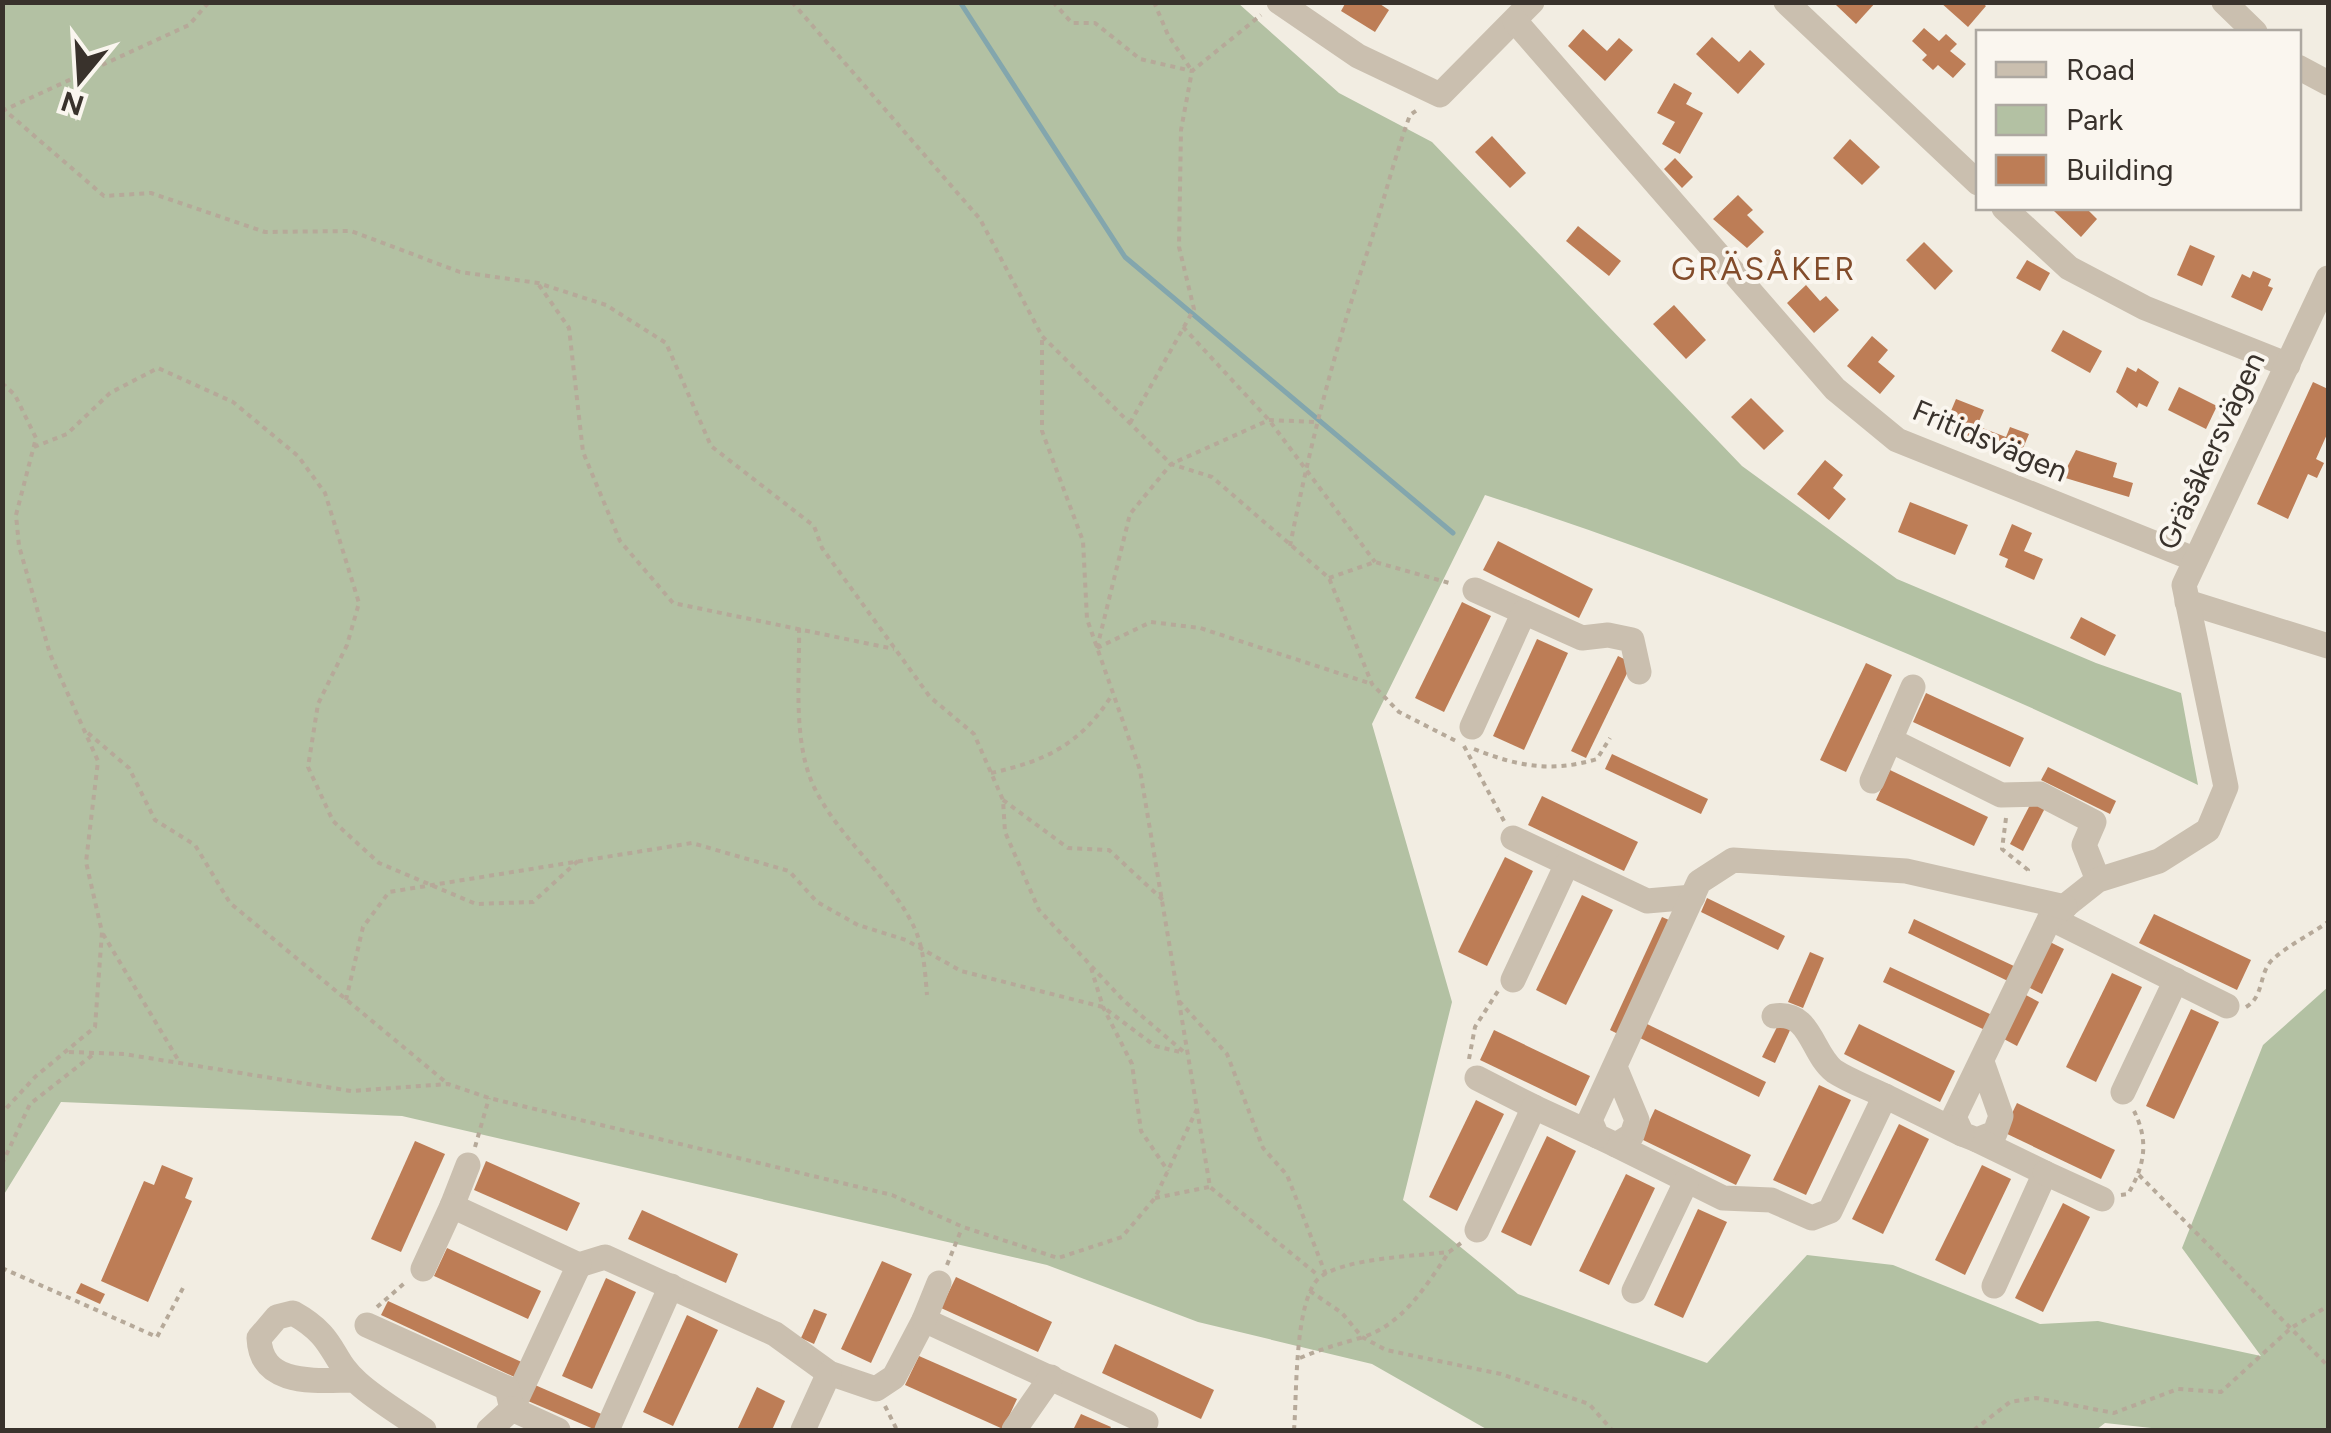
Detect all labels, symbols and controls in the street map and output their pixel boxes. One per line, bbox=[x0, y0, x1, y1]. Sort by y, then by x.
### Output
north arrow bbox=[30, 30, 130, 130]
legend bbox=[1976, 30, 2301, 210]
text: Road bbox=[2066, 51, 2135, 88]
text: N bbox=[57, 84, 88, 123]
text: Park bbox=[2066, 101, 2124, 138]
text: Building bbox=[2066, 151, 2174, 188]
district label: GRÄSÅKER bbox=[1671, 249, 1857, 288]
street label: Gräsåkersvägen bbox=[2149, 346, 2272, 555]
street label: Fritidsvägen bbox=[1907, 391, 2073, 490]

